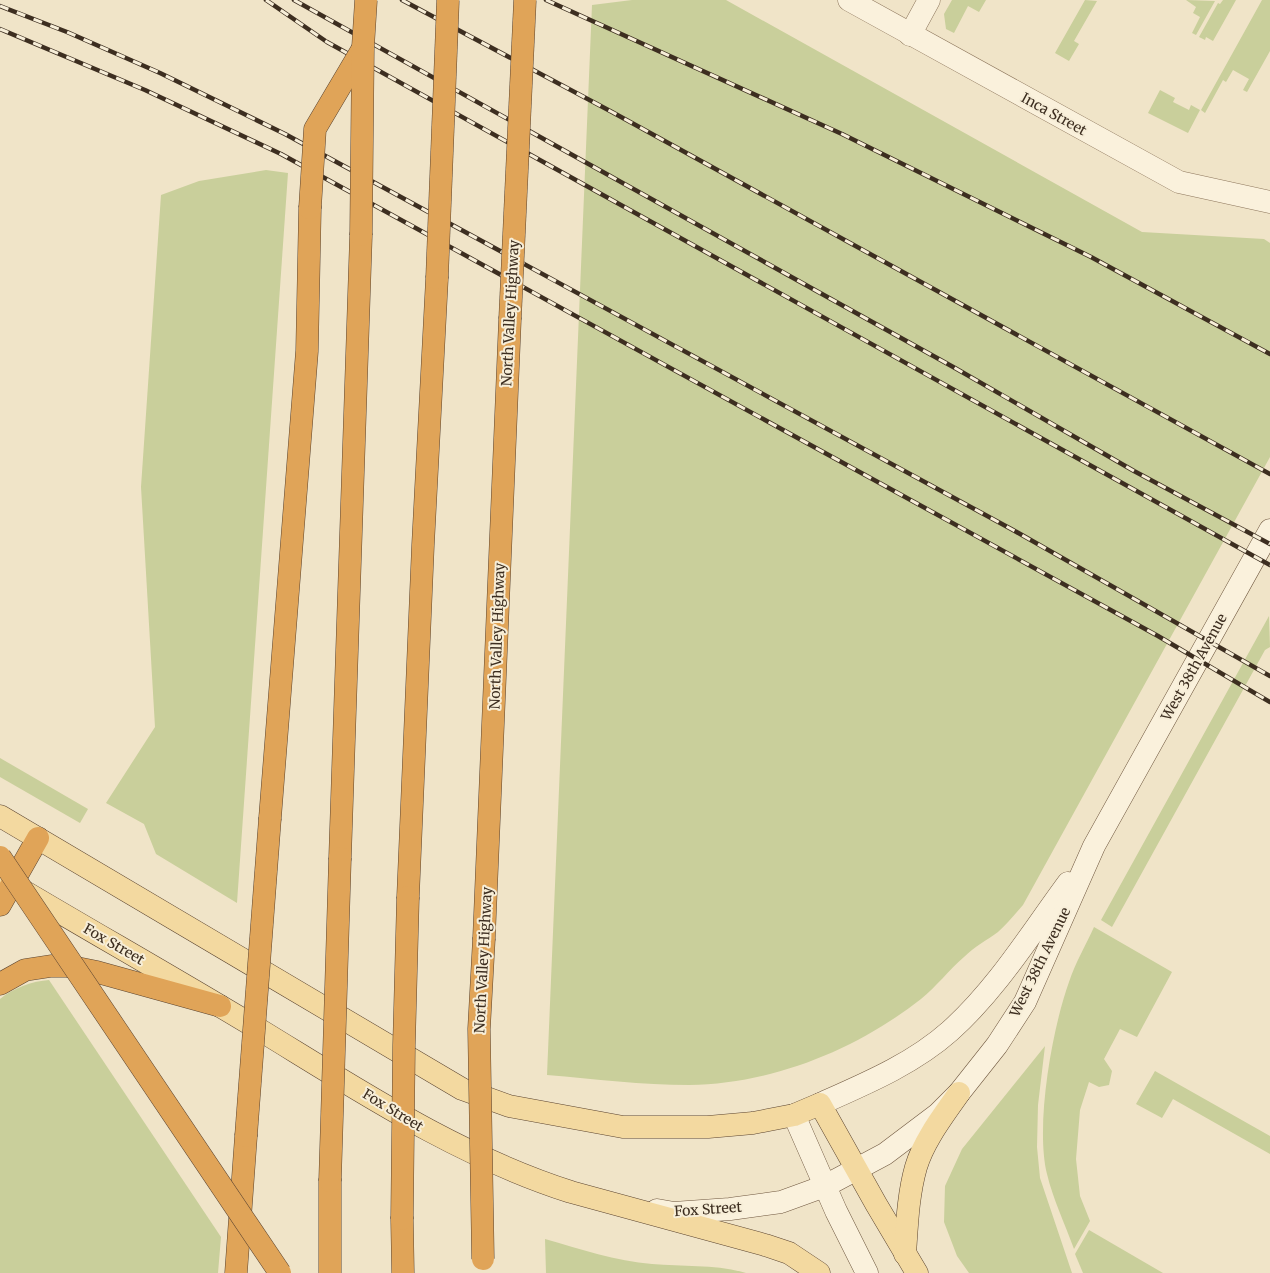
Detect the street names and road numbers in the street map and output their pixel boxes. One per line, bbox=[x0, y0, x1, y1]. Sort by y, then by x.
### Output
street label: Inca Street bbox=[1018, 89, 1090, 140]
street label: North Valley Highway bbox=[497, 238, 523, 387]
street label: North Valley Highway bbox=[485, 562, 509, 710]
street label: West 38th Avenue bbox=[1157, 610, 1231, 725]
street label: North Valley Highway bbox=[470, 885, 496, 1034]
street label: West 38th Avenue bbox=[1005, 904, 1074, 1021]
street label: Fox Street bbox=[80, 919, 148, 969]
street label: Fox Street bbox=[359, 1085, 427, 1135]
street label: Fox Street bbox=[674, 1198, 743, 1220]

